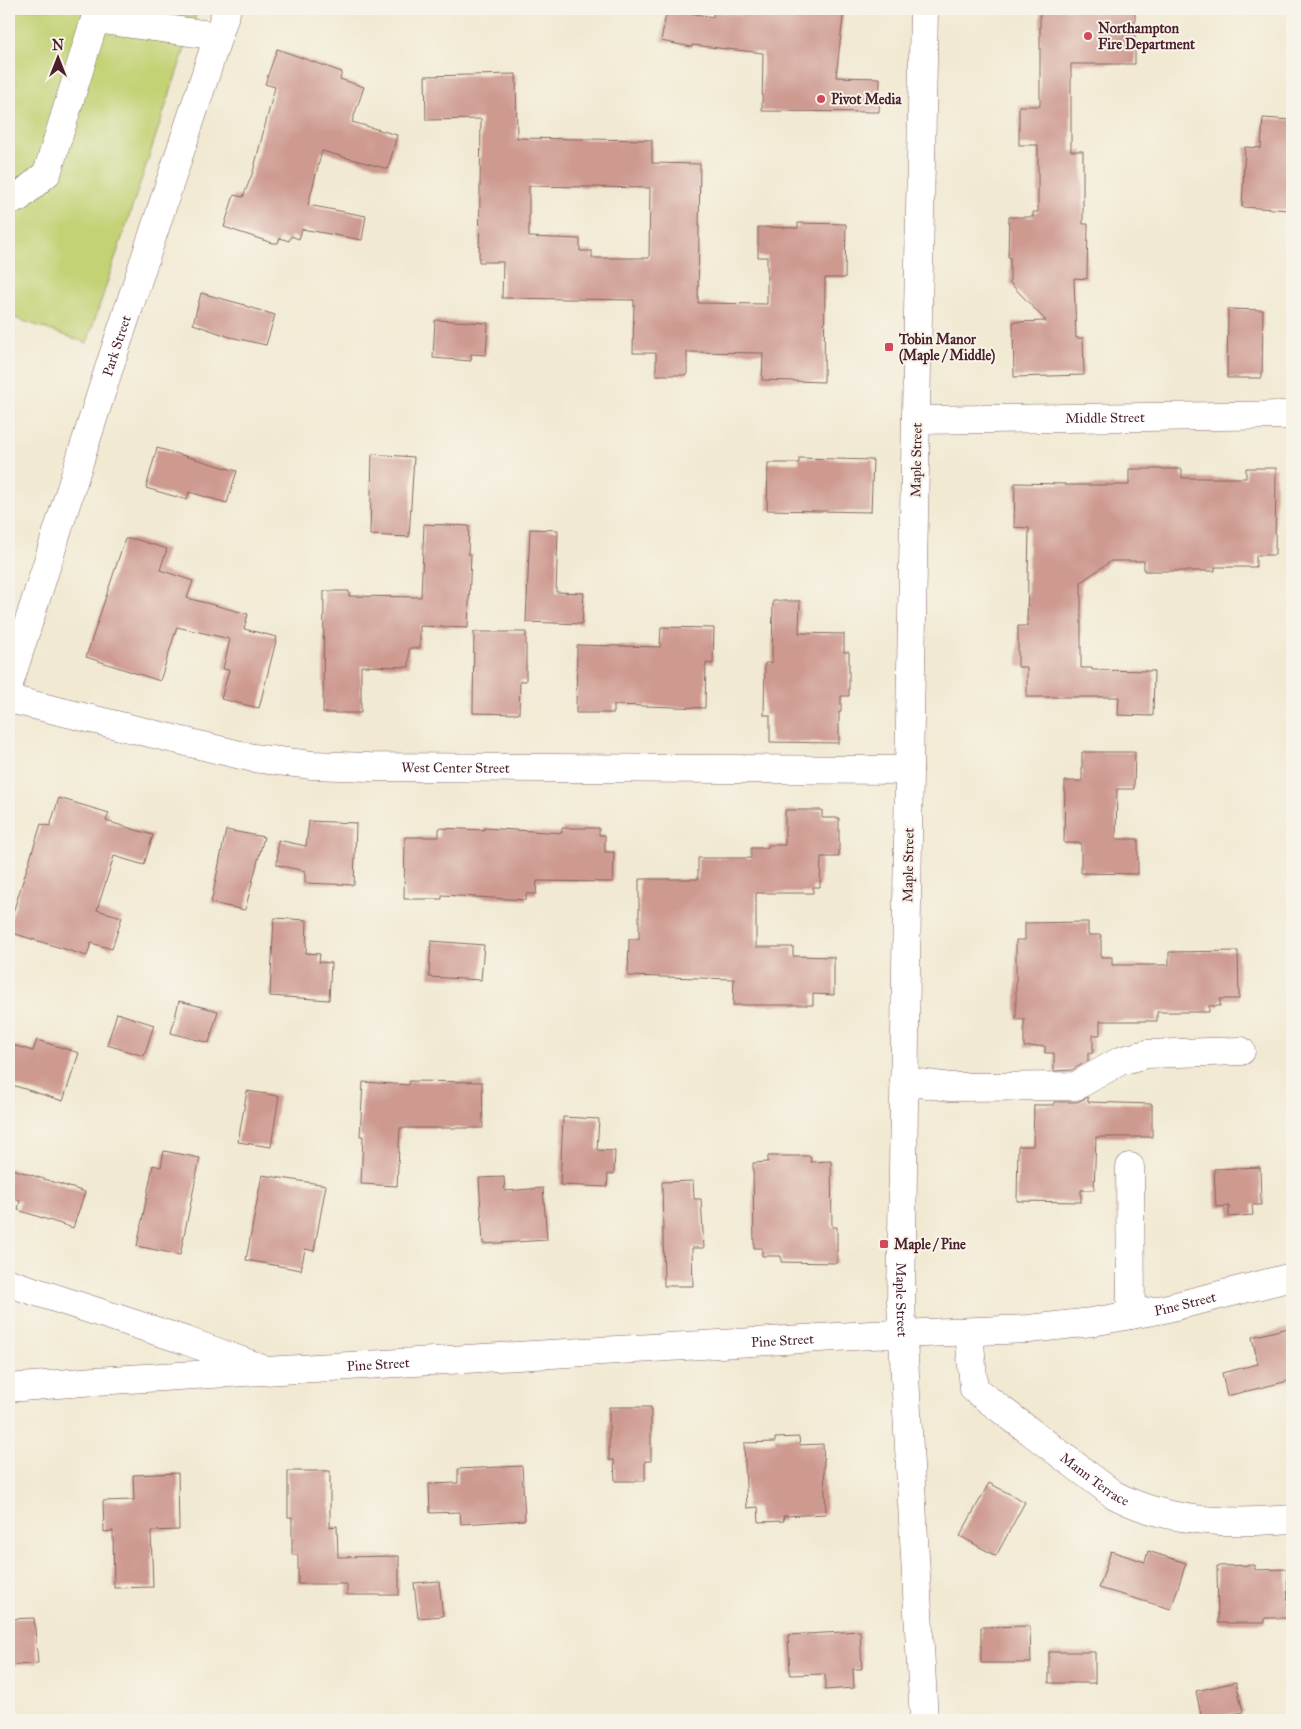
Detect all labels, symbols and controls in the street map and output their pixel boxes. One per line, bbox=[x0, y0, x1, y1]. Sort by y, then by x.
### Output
place label: Northampton Fire Department bbox=[1098, 20, 1195, 54]
marker: Northampton Fire Department bbox=[1082, 30, 1094, 42]
north arrow bbox=[32, 32, 82, 82]
text: N bbox=[52, 37, 64, 54]
place label: Pivot Media bbox=[831, 91, 902, 108]
marker: Pivot Media bbox=[815, 93, 827, 105]
street label: Park Street bbox=[99, 313, 135, 378]
place label: Tobin Manor (Maple / Middle) bbox=[898, 331, 995, 365]
marker: Tobin Manor (Maple / Middle) bbox=[883, 341, 895, 353]
street label: Middle Street bbox=[1065, 409, 1145, 427]
street label: Maple Street bbox=[907, 423, 926, 497]
street label: West Center Street bbox=[401, 759, 510, 777]
street label: Maple Street bbox=[899, 828, 918, 902]
place label: Maple / Pine bbox=[894, 1236, 966, 1254]
marker: Maple / Pine bbox=[878, 1238, 890, 1250]
street label: Maple Street bbox=[892, 1262, 911, 1338]
street label: Pine Street bbox=[1153, 1288, 1218, 1320]
street label: Pine Street bbox=[751, 1330, 815, 1351]
street label: Pine Street bbox=[346, 1354, 410, 1375]
street label: Mann Terrace bbox=[1057, 1449, 1132, 1510]

